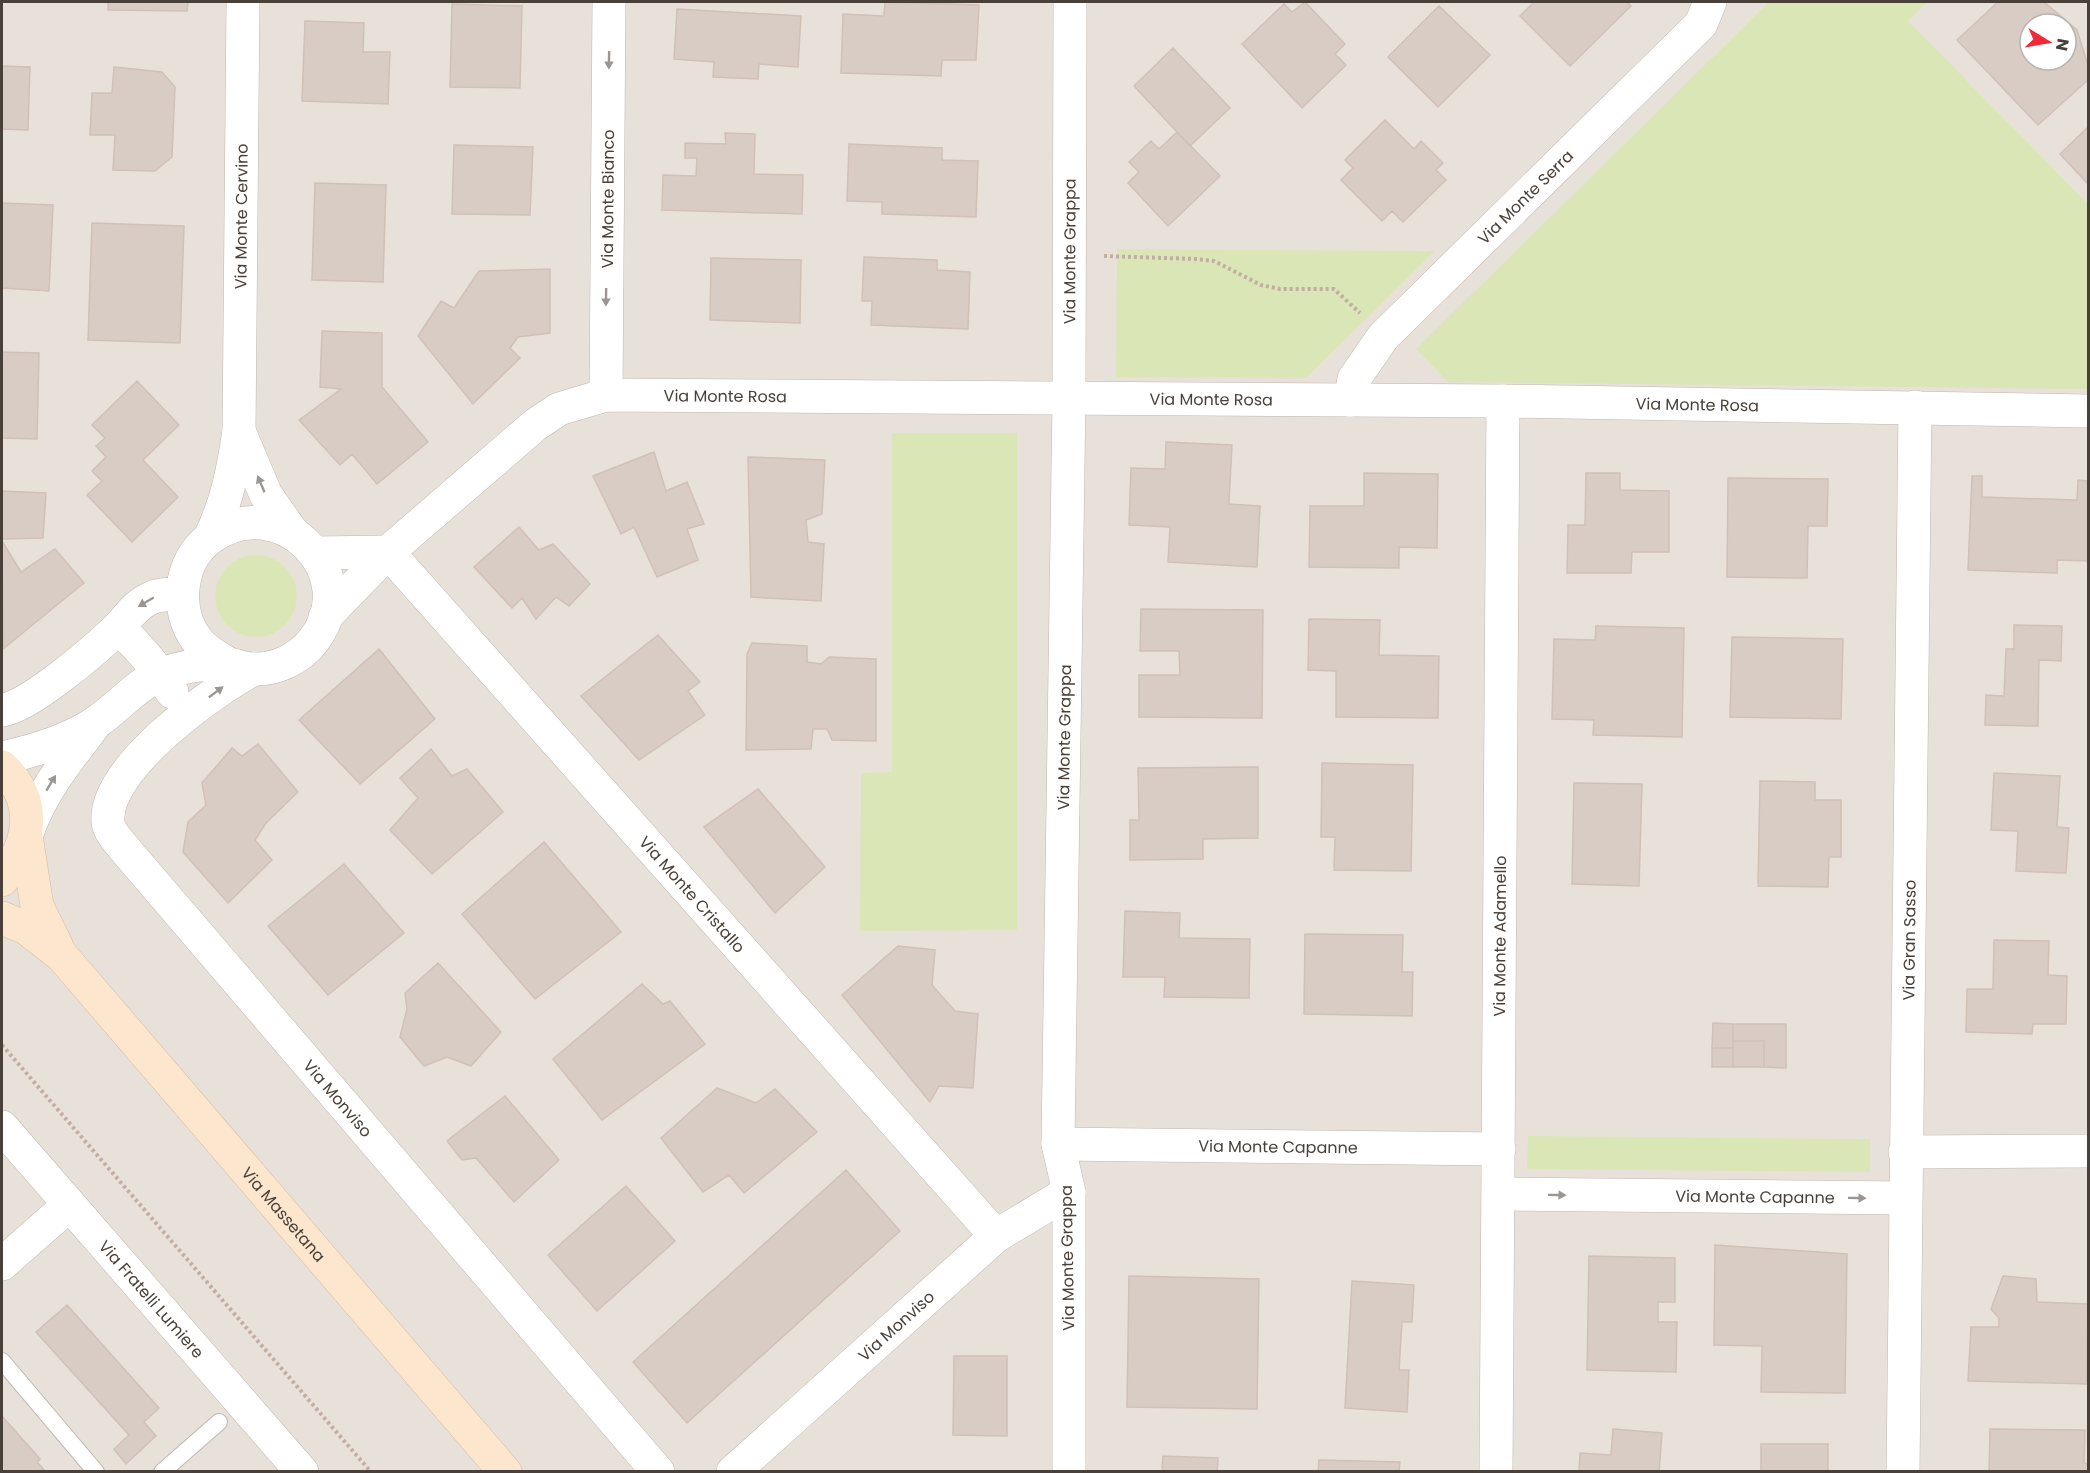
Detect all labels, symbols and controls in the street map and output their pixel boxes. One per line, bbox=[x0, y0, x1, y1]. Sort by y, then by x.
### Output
north arrow bbox=[2018, 12, 2078, 72]
text: N bbox=[2050, 37, 2075, 53]
one-way arrow bbox=[604, 50, 613, 69]
street label: Via Monte Bianco bbox=[596, 129, 620, 269]
street label: Via Monte Cervino bbox=[229, 143, 254, 289]
street label: Via Monte Serra bbox=[1473, 145, 1579, 250]
street label: Via Monte Grappa bbox=[1058, 178, 1082, 324]
one-way arrow bbox=[602, 287, 611, 306]
street label: Via Monte Rosa bbox=[664, 384, 787, 408]
street label: Via Monte Rosa bbox=[1150, 388, 1273, 411]
street label: Via Monte Rosa bbox=[1635, 392, 1759, 417]
one-way arrow bbox=[256, 474, 266, 492]
one-way arrow bbox=[137, 597, 154, 607]
street label: Via Monte Grappa bbox=[1052, 664, 1077, 810]
one-way arrow bbox=[208, 686, 224, 699]
one-way arrow bbox=[45, 775, 56, 791]
street label: Via Monte Cristallo bbox=[634, 831, 750, 958]
street label: Via Monte Adamello bbox=[1488, 855, 1512, 1017]
street label: Via Gran Sasso bbox=[1897, 879, 1922, 1001]
street label: Via Monviso bbox=[298, 1055, 377, 1142]
street label: Via Monte Capanne bbox=[1198, 1135, 1358, 1159]
street label: Via Massetana bbox=[236, 1162, 331, 1267]
street label: Via Monte Grappa bbox=[1055, 1185, 1080, 1331]
street label: Via Monte Capanne bbox=[1675, 1185, 1835, 1209]
one-way arrow bbox=[1548, 1190, 1567, 1200]
one-way arrow bbox=[1848, 1193, 1867, 1203]
street label: Via Fratelli Lumiere bbox=[93, 1235, 209, 1364]
street label: Via Monviso bbox=[853, 1286, 940, 1367]

